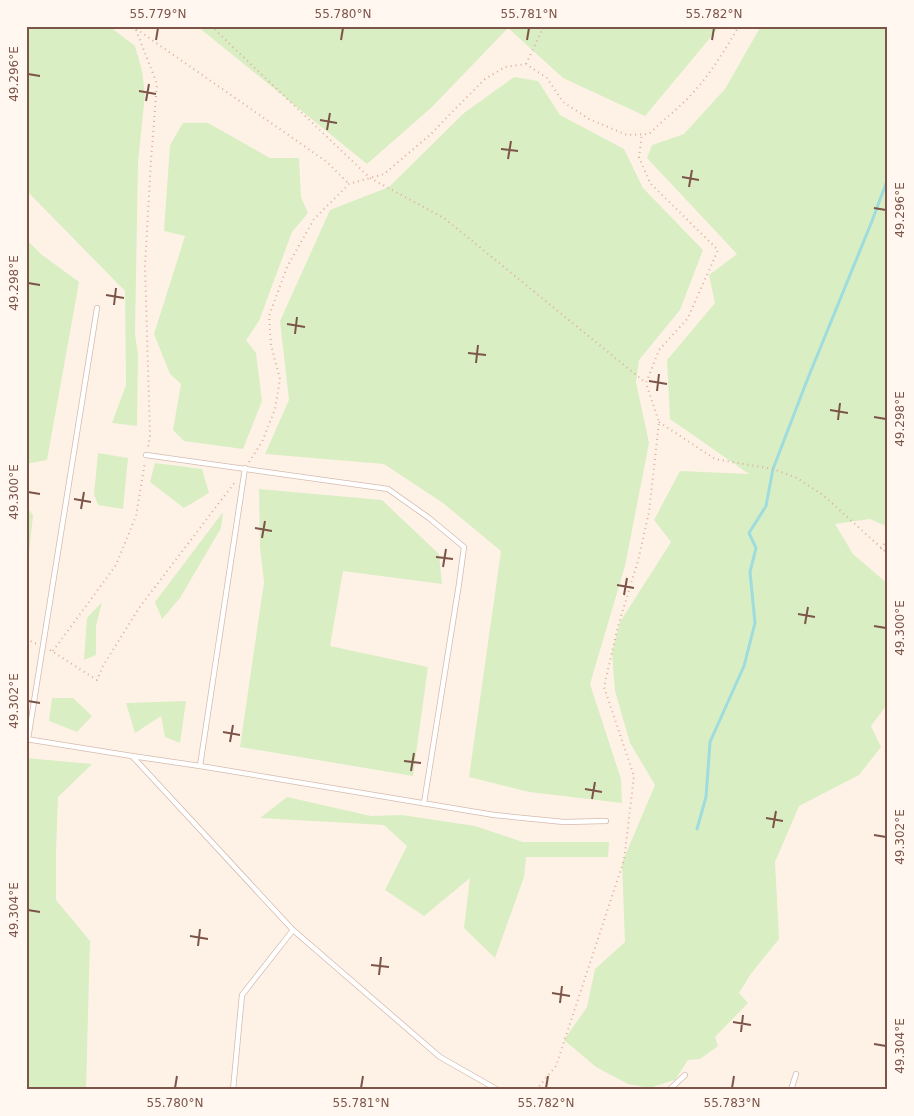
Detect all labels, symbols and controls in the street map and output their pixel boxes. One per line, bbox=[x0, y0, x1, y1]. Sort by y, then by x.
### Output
text: 55.779°N bbox=[130, 7, 186, 21]
text: 55.780°N bbox=[315, 7, 371, 21]
text: 55.781°N bbox=[501, 7, 557, 21]
text: 55.782°N bbox=[686, 7, 742, 21]
text: 49.296°E bbox=[7, 46, 21, 102]
text: 49.296°E bbox=[893, 182, 907, 238]
text: 49.298°E bbox=[7, 255, 21, 311]
text: 49.298°E bbox=[893, 391, 907, 447]
text: 49.300°E bbox=[7, 464, 21, 520]
text: 49.300°E bbox=[893, 600, 907, 656]
text: 49.302°E bbox=[7, 673, 21, 729]
text: 49.302°E bbox=[893, 809, 907, 865]
text: 49.304°E bbox=[7, 882, 21, 938]
text: 49.304°E bbox=[893, 1018, 907, 1074]
text: 55.780°N bbox=[147, 1096, 203, 1110]
text: 55.781°N bbox=[333, 1096, 389, 1110]
text: 55.782°N bbox=[518, 1096, 574, 1110]
text: 55.783°N bbox=[704, 1096, 760, 1110]

